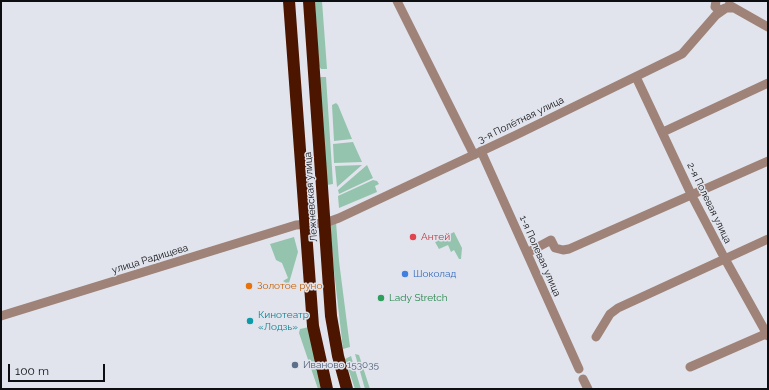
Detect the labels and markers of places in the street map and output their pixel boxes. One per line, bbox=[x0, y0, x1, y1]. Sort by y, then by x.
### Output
place label: Антей bbox=[421, 231, 450, 243]
marker: Антей bbox=[408, 232, 418, 242]
place label: Шоколад bbox=[413, 268, 456, 280]
marker: Шоколад bbox=[400, 269, 410, 279]
place label: Золотое руно bbox=[257, 280, 322, 292]
marker: Золотое руно bbox=[244, 281, 254, 291]
place label: Lady Stretch bbox=[389, 292, 448, 304]
marker: Lady Stretch bbox=[376, 293, 386, 303]
place label: Кинотеатр «Лодзь» bbox=[258, 309, 309, 332]
marker: Кинотеатр «Лодзь» bbox=[245, 316, 255, 326]
place label: Иваново 153035 bbox=[303, 359, 379, 371]
marker: Иваново 153035 bbox=[290, 360, 300, 370]

